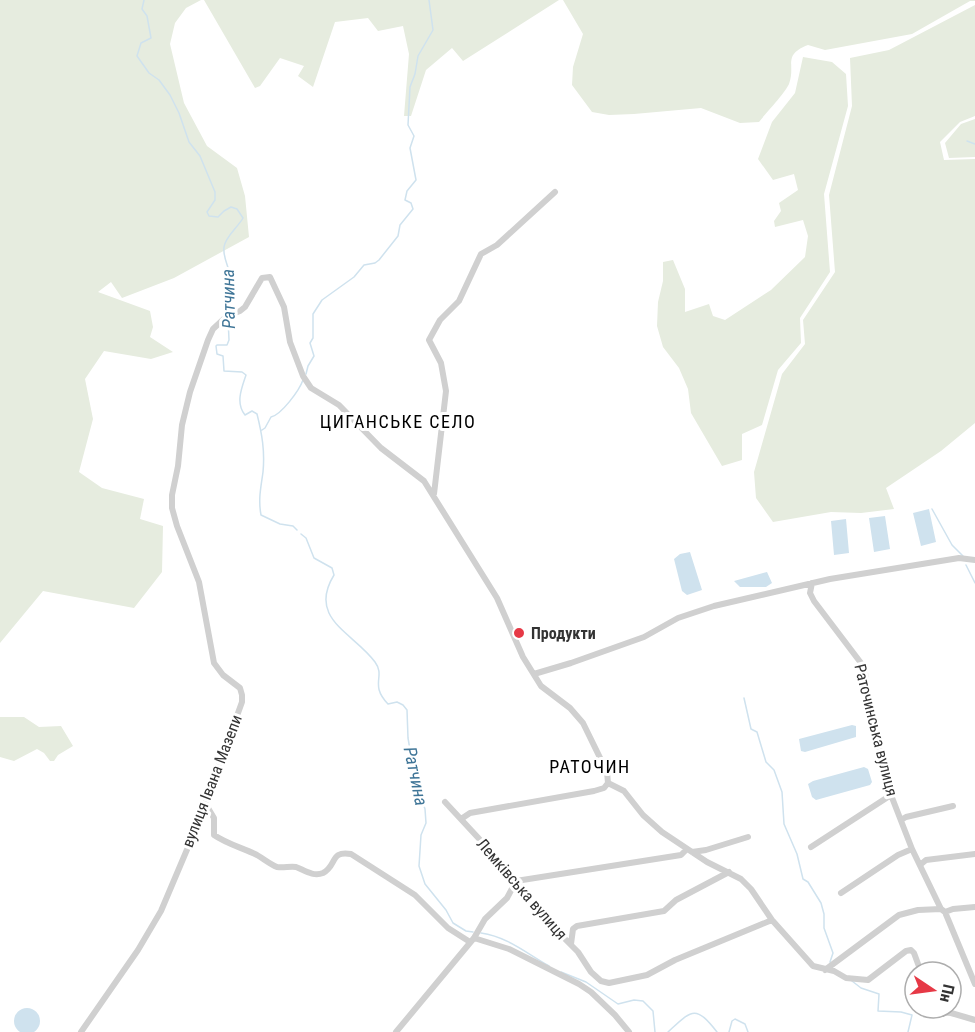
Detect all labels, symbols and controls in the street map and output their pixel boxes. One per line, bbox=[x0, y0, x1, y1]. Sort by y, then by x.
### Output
water label: Ратчина bbox=[217, 269, 239, 329]
district label: ЦИГАНСЬКЕ СЕЛО bbox=[320, 411, 476, 432]
place label: Продукти bbox=[531, 624, 596, 643]
marker: Продукти bbox=[512, 626, 526, 640]
street label: Раточинська вулиця bbox=[850, 662, 902, 798]
street label: вулиця Івана Мазепи bbox=[178, 712, 246, 850]
water label: Ратчина bbox=[400, 745, 432, 807]
district label: РАТОЧИН bbox=[549, 756, 631, 777]
street label: Лемківська вулиця bbox=[473, 834, 571, 944]
north arrow bbox=[903, 960, 963, 1020]
text: Пн bbox=[936, 982, 958, 1004]

